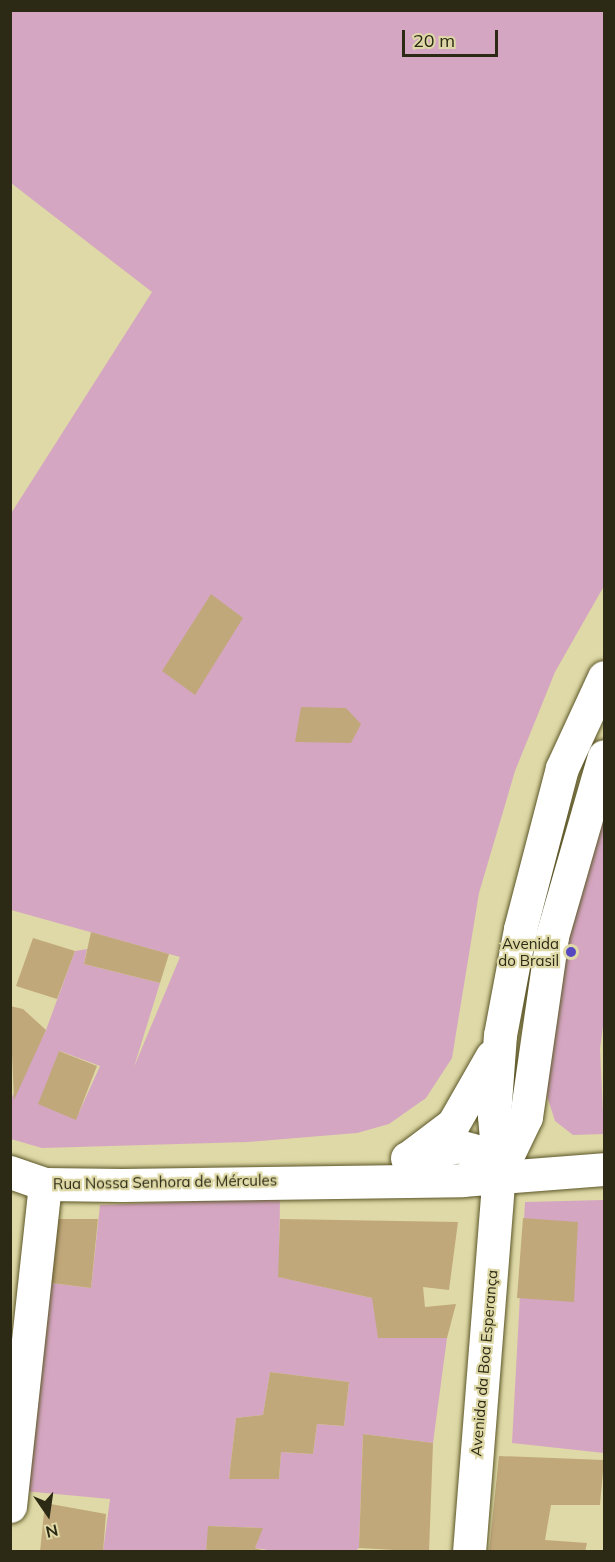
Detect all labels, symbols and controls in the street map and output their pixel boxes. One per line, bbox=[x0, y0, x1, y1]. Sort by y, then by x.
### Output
scale bar bbox=[405, 18, 501, 56]
text: 20 m bbox=[413, 29, 455, 52]
place label: Avenida do Brasil bbox=[498, 934, 559, 969]
marker: Avenida do Brasil bbox=[564, 945, 578, 959]
street label: Rua Nossa Senhora de Mércules bbox=[53, 1171, 277, 1193]
street label: Avenida da Boa Esperança bbox=[467, 1269, 501, 1457]
north arrow bbox=[18, 1484, 78, 1544]
text: N bbox=[44, 1520, 60, 1543]

